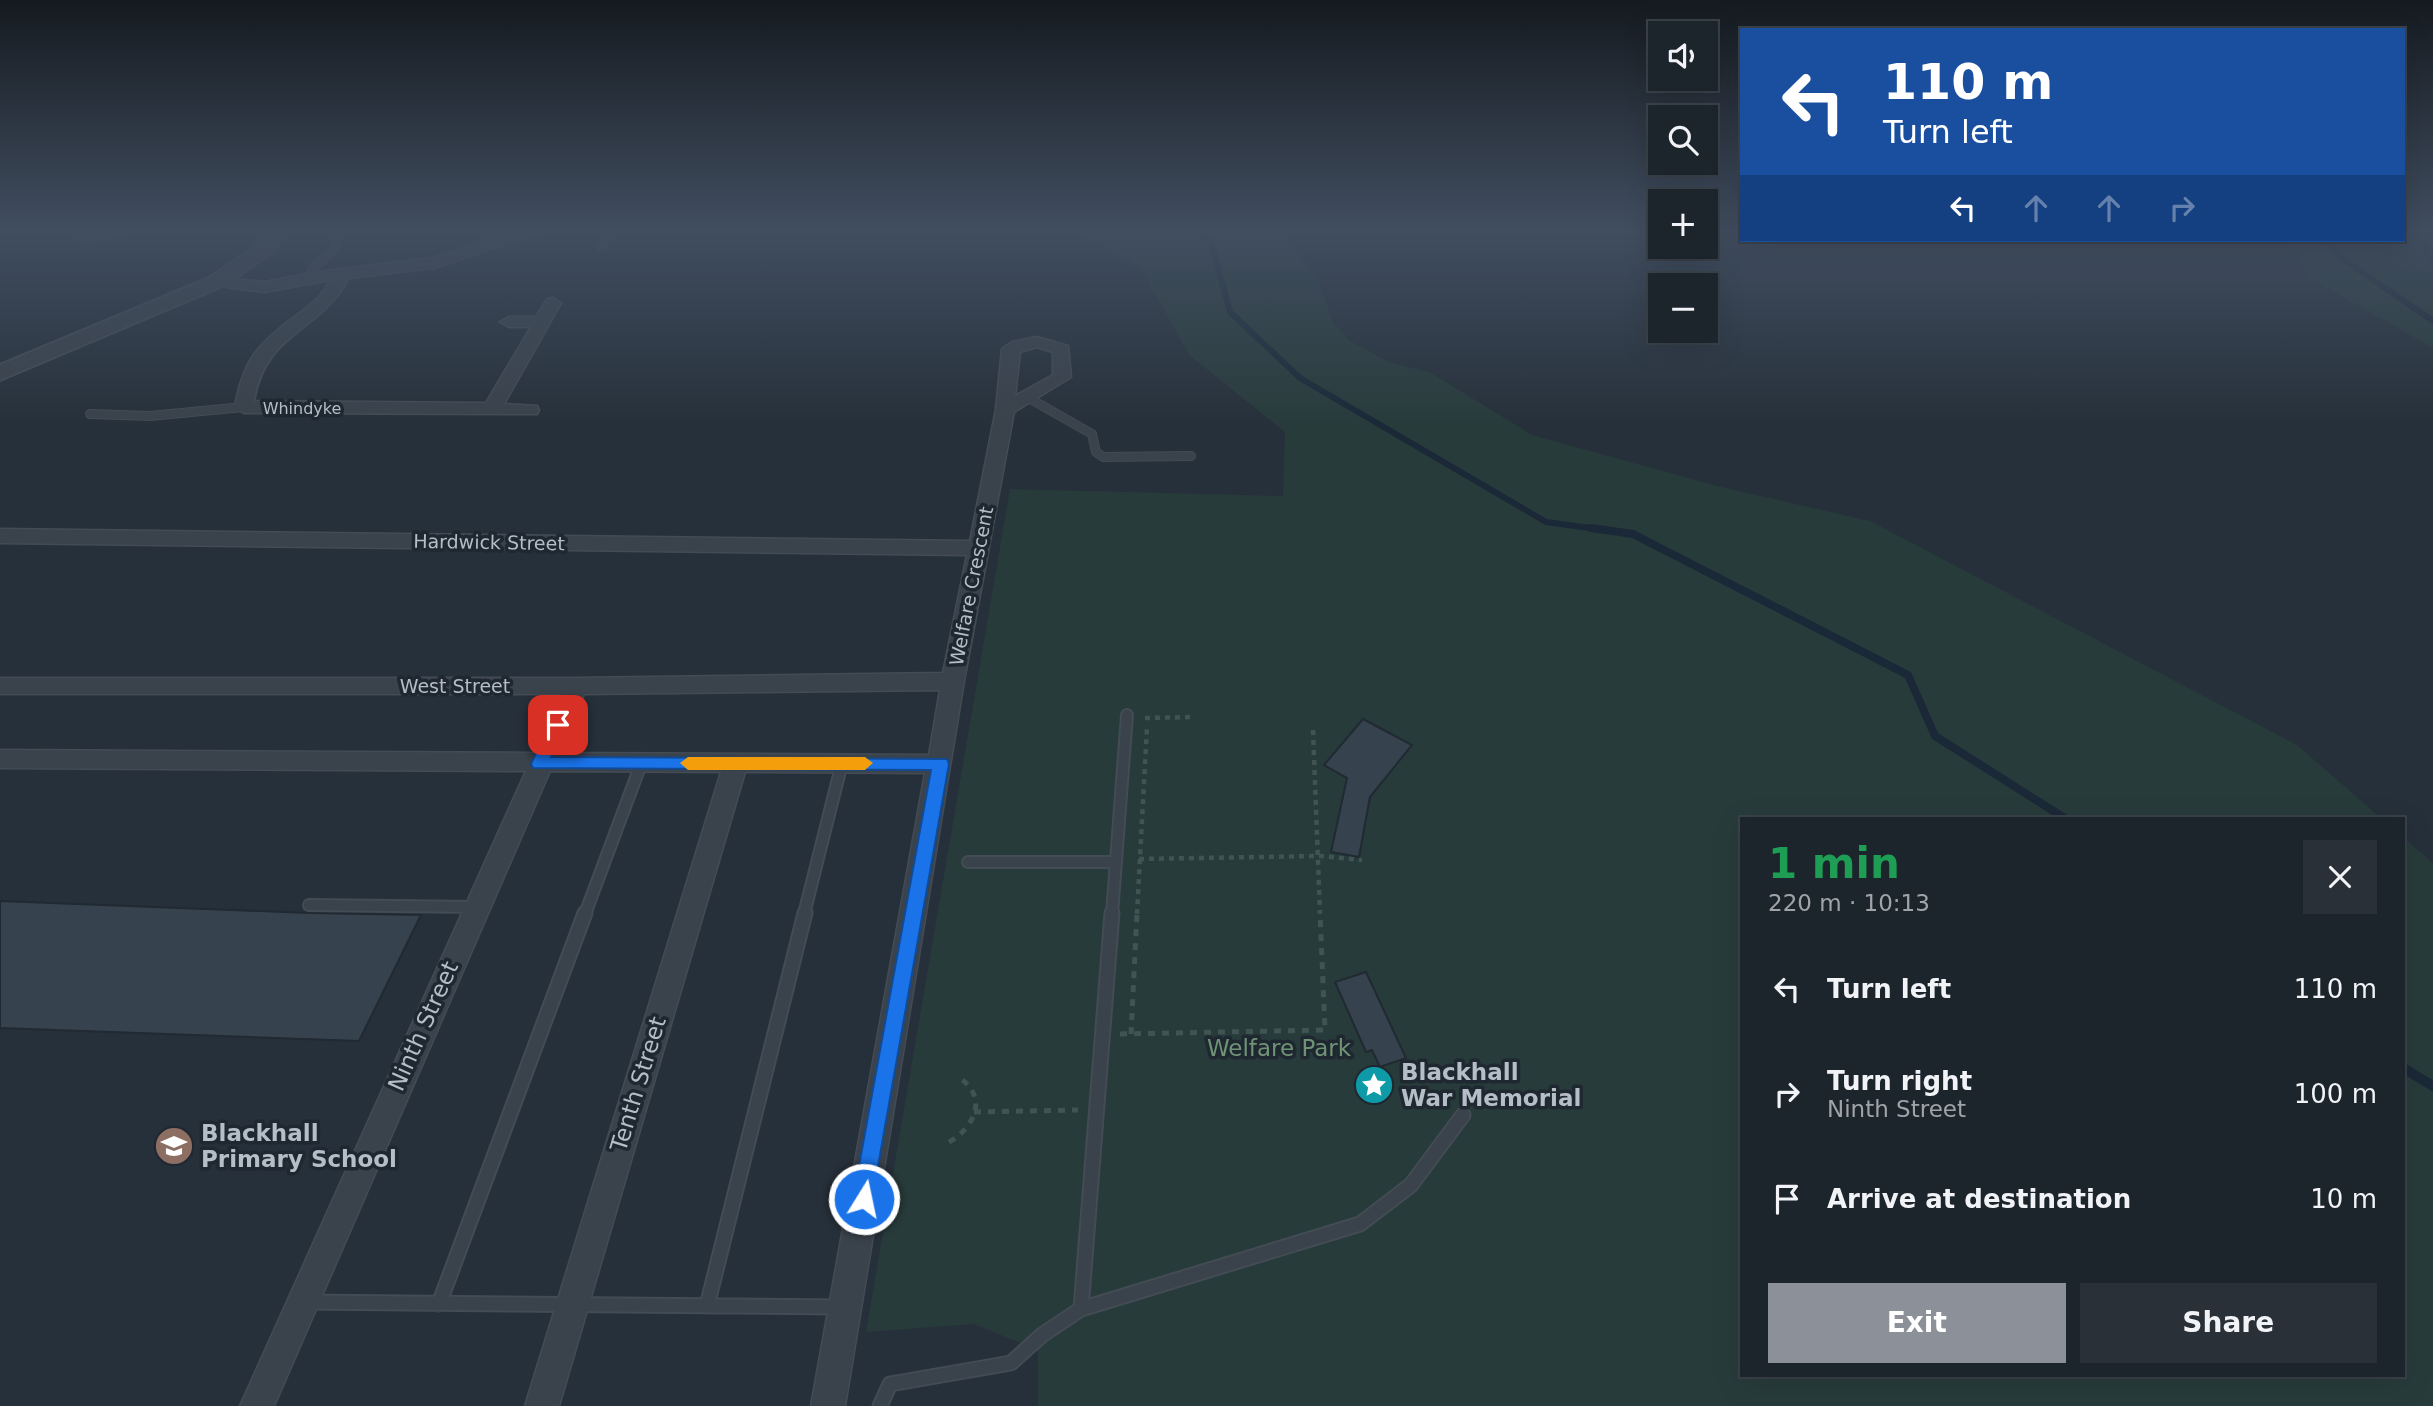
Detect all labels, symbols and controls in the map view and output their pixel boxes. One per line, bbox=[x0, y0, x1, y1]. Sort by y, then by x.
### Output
map controls bbox=[1648, 21, 1718, 343]
button: sound bbox=[1648, 21, 1718, 91]
text: 110 m bbox=[1883, 54, 2053, 111]
icon: left bbox=[1768, 56, 1859, 147]
button: search bbox=[1648, 105, 1718, 175]
text: Turn left bbox=[1883, 113, 2013, 151]
button: + bbox=[1648, 189, 1718, 259]
icon: left bbox=[1944, 189, 1982, 227]
icon: ahead bbox=[2017, 189, 2055, 227]
icon: ahead bbox=[2090, 189, 2128, 227]
icon: right bbox=[2163, 189, 2201, 227]
button: − bbox=[1648, 273, 1718, 343]
street label: Whindyke bbox=[263, 399, 341, 418]
street label: Welfare Crescent bbox=[945, 504, 997, 668]
street label: Hardwick Street bbox=[413, 530, 565, 554]
street label: West Street bbox=[400, 675, 510, 697]
pin bbox=[528, 695, 588, 755]
icon: arrive bbox=[539, 706, 577, 744]
text: 1 min bbox=[1768, 839, 1900, 888]
button: close bbox=[2303, 840, 2377, 914]
text: 220 m · 10:13 bbox=[1768, 890, 1930, 916]
street label: Ninth Street bbox=[383, 957, 463, 1095]
icon: left bbox=[1768, 970, 1806, 1008]
text: Turn left bbox=[1827, 974, 1951, 1004]
text: 110 m bbox=[2294, 974, 2377, 1004]
street label: Tenth Street bbox=[605, 1013, 671, 1156]
park label: Welfare Park bbox=[1207, 1035, 1352, 1061]
place label: Blackhall War Memorial bbox=[1401, 1059, 1581, 1111]
place icon: Blackhall War Memorial bbox=[1353, 1064, 1395, 1106]
text: Turn right bbox=[1827, 1066, 1972, 1096]
icon: right bbox=[1768, 1075, 1806, 1113]
text: 100 m bbox=[2294, 1079, 2377, 1109]
text: Ninth Street bbox=[1827, 1096, 1966, 1122]
place label: Blackhall Primary School bbox=[201, 1120, 397, 1172]
school or university icon: Blackhall Primary School bbox=[153, 1125, 195, 1167]
position arrow bbox=[827, 1162, 901, 1236]
icon: arrive bbox=[1768, 1180, 1806, 1218]
text: Arrive at destination bbox=[1827, 1184, 2131, 1214]
text: 10 m bbox=[2310, 1184, 2377, 1214]
button: Exit bbox=[1768, 1283, 2066, 1363]
button: Share bbox=[2080, 1283, 2377, 1363]

